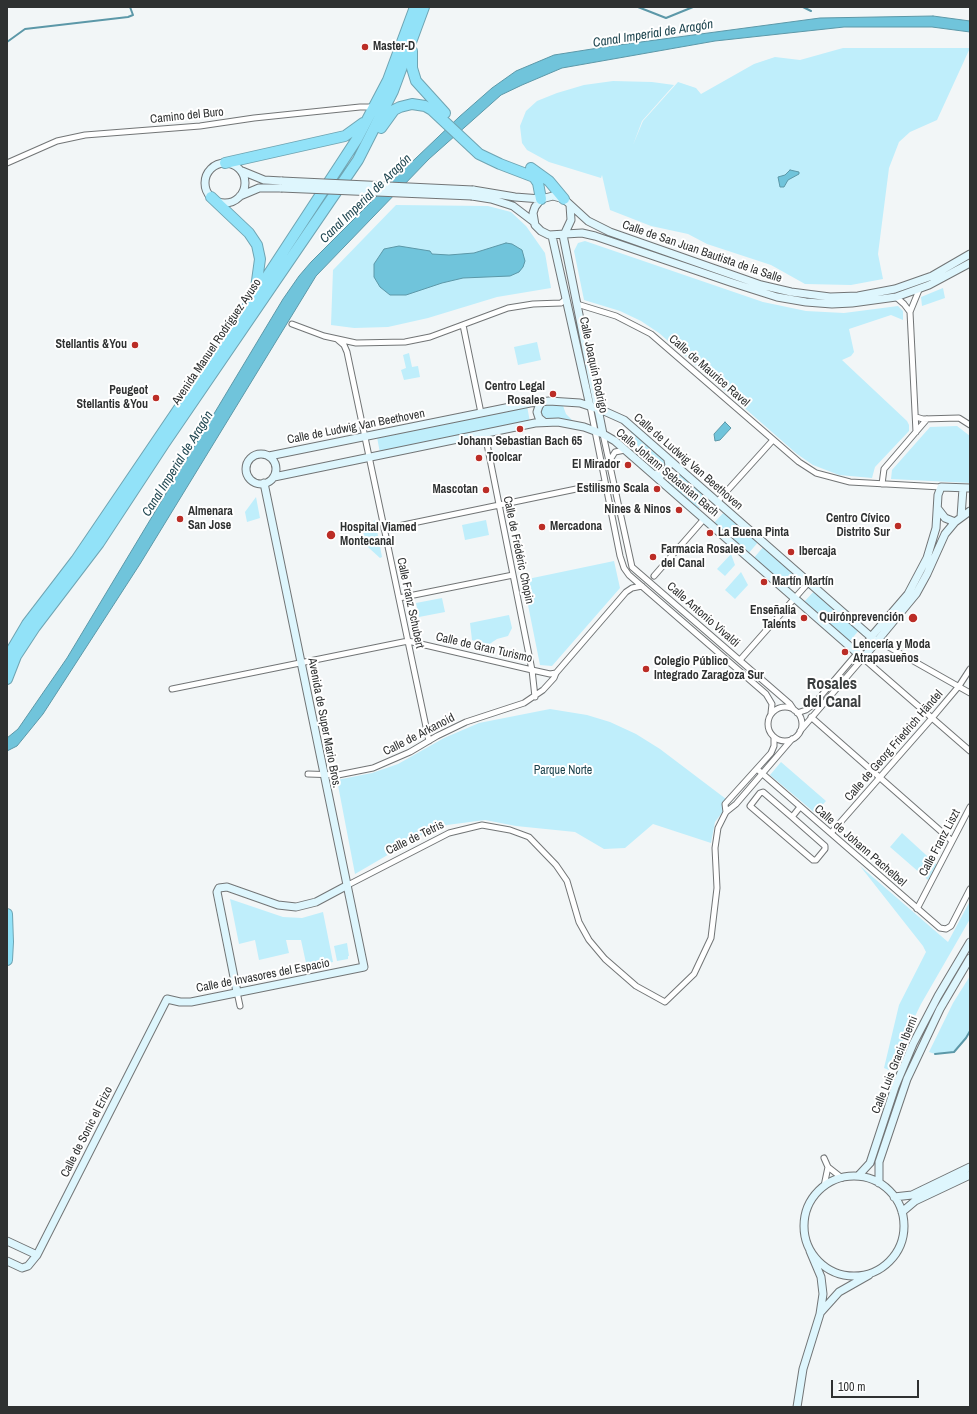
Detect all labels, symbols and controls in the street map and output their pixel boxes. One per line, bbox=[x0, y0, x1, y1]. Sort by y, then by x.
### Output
water label: Canal Imperial de Aragón bbox=[592, 17, 714, 51]
place label: Master-D bbox=[373, 40, 415, 54]
marker: Master-D bbox=[360, 42, 370, 52]
street label: Camino del Buro bbox=[150, 105, 224, 127]
water label: Canal Imperial de Aragón bbox=[317, 151, 415, 247]
street label: Calle de San Juan Bautista de la Salle bbox=[620, 218, 784, 286]
street label: Avenida Manuel Rodríguez Ayuso bbox=[169, 276, 265, 408]
street label: Calle Joaquín Rodrigo bbox=[576, 316, 610, 414]
street label: Calle de Maurice Ravel bbox=[666, 332, 752, 410]
place label: Stellantis &You bbox=[56, 338, 127, 352]
marker: Stellantis &You bbox=[130, 340, 140, 350]
place label: Centro Legal Rosales bbox=[485, 380, 545, 408]
place label: Peugeot Stellantis &You bbox=[77, 384, 148, 412]
marker: Centro Legal Rosales bbox=[548, 389, 558, 399]
marker: Peugeot Stellantis &You bbox=[151, 393, 161, 403]
street label: Calle de Ludwig Van Beethoven bbox=[286, 407, 426, 447]
water label: Canal Imperial de Aragón bbox=[139, 408, 217, 520]
street label: Calle de Ludwig Van Beethoven bbox=[630, 411, 746, 513]
marker: Johann Sebastian Bach 65 bbox=[515, 424, 525, 434]
street label: Calle Johann Sebastian Bach bbox=[613, 426, 721, 520]
place label: Johann Sebastian Bach 65 bbox=[458, 435, 582, 449]
place label: Toolcar bbox=[487, 451, 522, 465]
marker: Toolcar bbox=[474, 453, 484, 463]
place label: El Mirador bbox=[572, 458, 620, 472]
marker: El Mirador bbox=[623, 460, 633, 470]
place label: Estilismo Scala bbox=[577, 482, 649, 496]
place label: Mascotan bbox=[433, 483, 478, 497]
marker: Estilismo Scala bbox=[652, 484, 662, 494]
marker: Mascotan bbox=[481, 485, 491, 495]
street label: Calle de Frédéric Chopin bbox=[500, 495, 536, 605]
place label: Nines & Ninos bbox=[604, 503, 671, 517]
place label: Almenara San Jose bbox=[188, 505, 233, 533]
marker: Nines & Ninos bbox=[674, 505, 684, 515]
place label: Centro Cívico Distrito Sur bbox=[826, 512, 890, 540]
marker: Almenara San Jose bbox=[175, 514, 185, 524]
place label: Mercadona bbox=[550, 520, 602, 534]
place label: Hospital Viamed Montecanal bbox=[340, 521, 416, 549]
marker: Centro Cívico Distrito Sur bbox=[893, 521, 903, 531]
marker: Mercadona bbox=[537, 522, 547, 532]
place label: La Buena Pinta bbox=[718, 526, 789, 540]
marker: La Buena Pinta bbox=[705, 528, 715, 538]
marker: Hospital Viamed Montecanal bbox=[325, 529, 337, 541]
place label: Farmacia Rosales del Canal bbox=[661, 543, 744, 571]
place label: Ibercaja bbox=[799, 545, 836, 559]
marker: Ibercaja bbox=[786, 547, 796, 557]
marker: Farmacia Rosales del Canal bbox=[648, 552, 658, 562]
street label: Calle Franz Schubert bbox=[393, 556, 427, 650]
place label: Martín Martín bbox=[772, 575, 834, 589]
marker: Martín Martín bbox=[759, 577, 769, 587]
street label: Calle Antonio Vivaldi bbox=[664, 579, 742, 651]
place label: Enseñalia Talents bbox=[750, 604, 796, 632]
place label: Quirónprevención bbox=[819, 611, 904, 625]
marker: Quirónprevención bbox=[907, 612, 919, 624]
marker: Enseñalia Talents bbox=[799, 613, 809, 623]
street label: Calle de Gran Turismo bbox=[434, 630, 534, 666]
place label: Lencería y Moda Atrapasueños bbox=[853, 638, 930, 666]
marker: Lencería y Moda Atrapasueños bbox=[840, 647, 850, 657]
place label: Colegio Público Integrado Zaragoza Sur bbox=[654, 655, 764, 683]
street label: Avenida de Super Mario Bros. bbox=[304, 657, 344, 789]
marker: Colegio Público Integrado Zaragoza Sur bbox=[641, 664, 651, 674]
district label: Rosales del Canal bbox=[803, 675, 861, 713]
street label: Calle de Georg Friedrich Händel bbox=[842, 688, 946, 804]
street label: Calle de Arkanoid bbox=[381, 711, 457, 759]
park label: Parque Norte bbox=[534, 764, 592, 778]
street label: Calle de Johann Pachelbel bbox=[811, 802, 909, 890]
street label: Calle Franz Liszt bbox=[916, 807, 964, 879]
street label: Calle de Tetris bbox=[384, 818, 446, 858]
street label: Calle de Invasores del Espacio bbox=[195, 956, 331, 996]
street label: Calle Luis Gracia Iberni bbox=[869, 1014, 921, 1116]
street label: Calle de Sonic el Erizo bbox=[58, 1084, 116, 1180]
scale bar bbox=[833, 1372, 921, 1398]
text: 100 m bbox=[838, 1379, 865, 1395]

